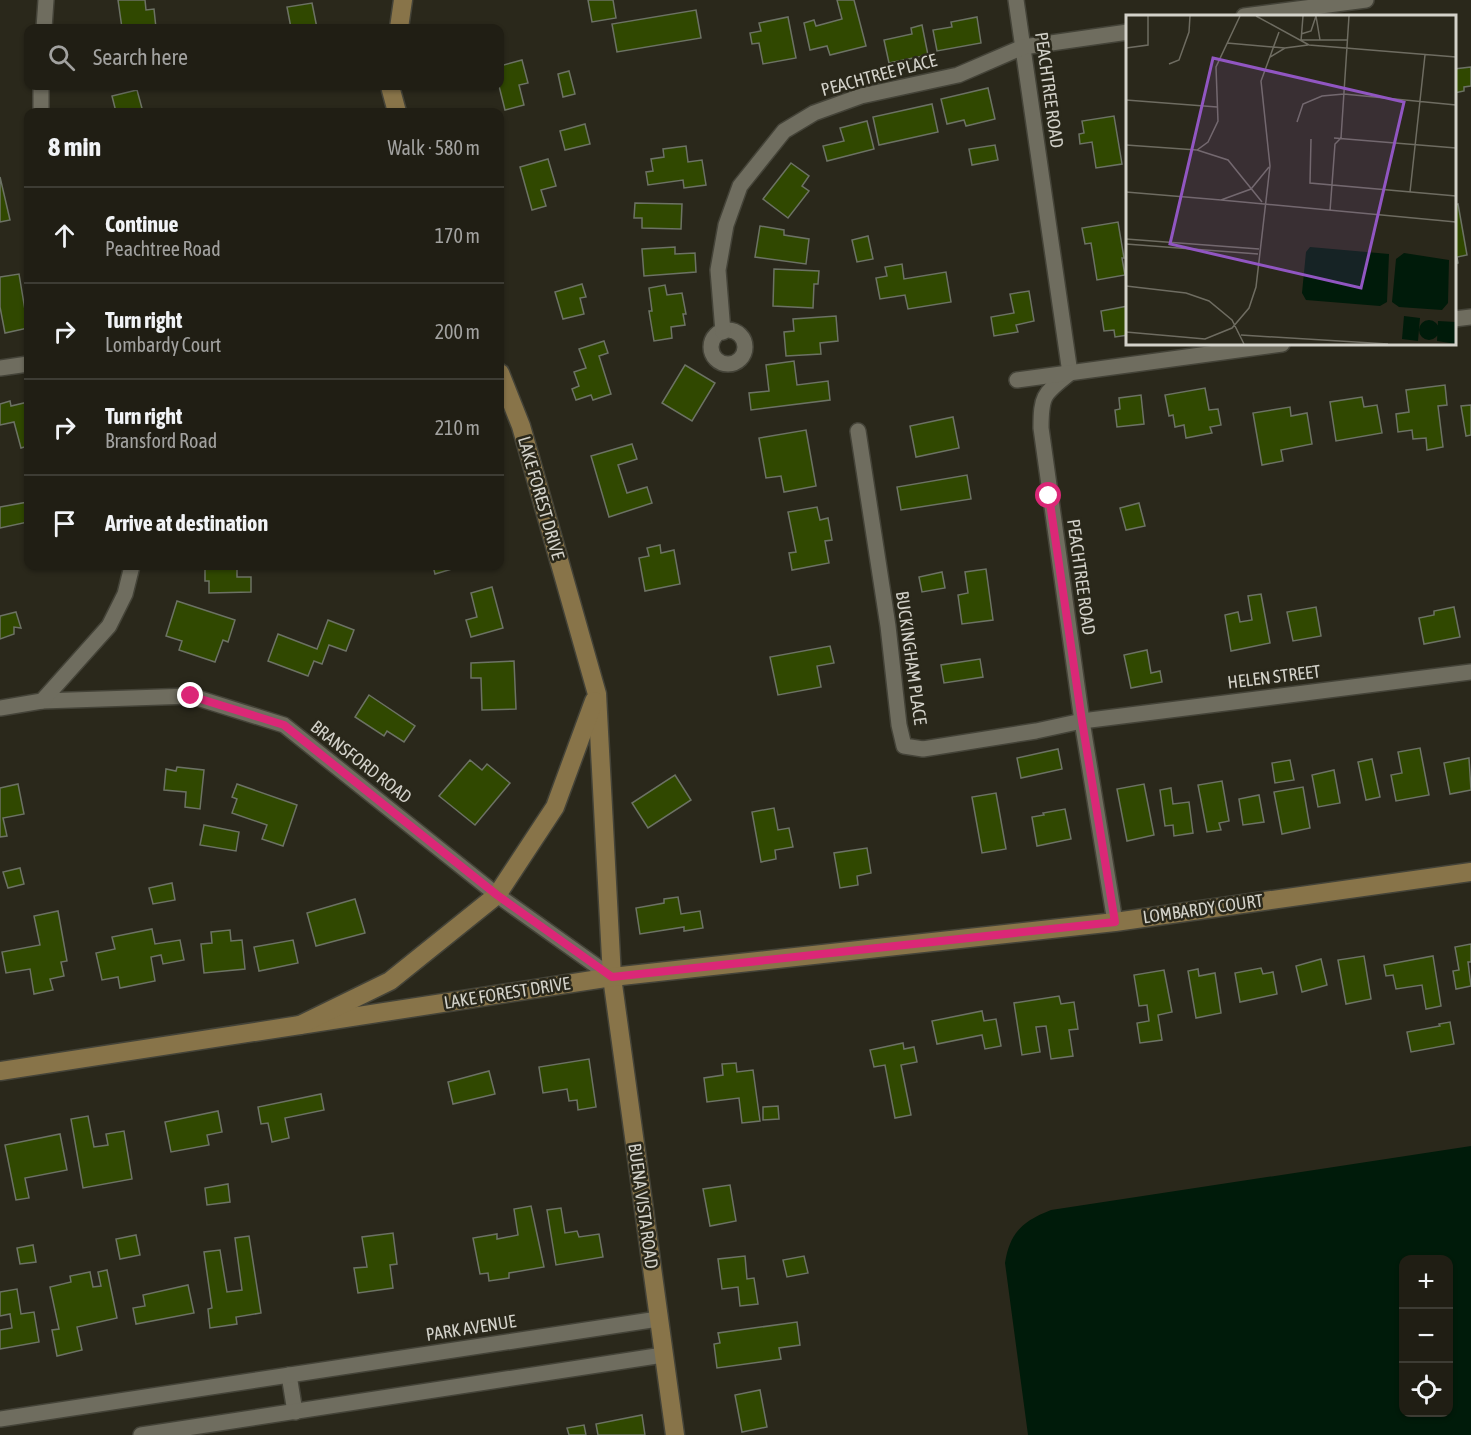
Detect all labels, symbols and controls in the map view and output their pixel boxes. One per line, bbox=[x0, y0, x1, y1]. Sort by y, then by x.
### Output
inset map bbox=[1126, 15, 1456, 345]
search box bbox=[24, 24, 504, 90]
street label: PEACHTREE ROAD bbox=[1031, 31, 1068, 149]
icon: search bbox=[45, 41, 78, 74]
text: Search here bbox=[93, 44, 188, 70]
street label: PEACHTREE PLACE bbox=[819, 49, 939, 100]
text: 8 min bbox=[48, 132, 101, 162]
text: Walk · 580 m bbox=[388, 136, 480, 159]
text: Continue bbox=[105, 211, 179, 237]
icon: ahead bbox=[48, 219, 81, 252]
text: 170 m bbox=[435, 224, 480, 247]
text: Peachtree Road bbox=[105, 237, 221, 260]
text: Turn right bbox=[105, 307, 182, 333]
icon: right bbox=[48, 315, 81, 348]
text: 200 m bbox=[435, 320, 480, 343]
text: Lombardy Court bbox=[105, 333, 221, 356]
text: Turn right bbox=[105, 403, 182, 429]
icon: right bbox=[48, 411, 81, 444]
text: 210 m bbox=[435, 416, 480, 439]
text: Bransford Road bbox=[105, 429, 217, 452]
street label: LAKE FOREST DRIVE bbox=[514, 434, 569, 562]
route start bbox=[1035, 482, 1061, 508]
icon: arrive bbox=[48, 507, 81, 540]
text: Arrive at destination bbox=[105, 510, 268, 536]
street label: PEACHTREE ROAD bbox=[1063, 518, 1100, 636]
street label: BUCKINGHAM PLACE bbox=[892, 590, 931, 727]
street label: HELEN STREET bbox=[1226, 660, 1322, 693]
route end bbox=[177, 682, 203, 708]
street label: BRANSFORD ROAD bbox=[307, 716, 416, 807]
street label: LOMBARDY COURT bbox=[1141, 890, 1265, 927]
street label: LAKE FOREST DRIVE bbox=[442, 972, 572, 1013]
street label: BUENA VISTA ROAD bbox=[624, 1142, 663, 1270]
map controls bbox=[1399, 1255, 1453, 1417]
button: + bbox=[1399, 1255, 1453, 1309]
button: − bbox=[1399, 1309, 1453, 1363]
street label: PARK AVENUE bbox=[424, 1310, 518, 1345]
button: locate bbox=[1399, 1363, 1453, 1417]

